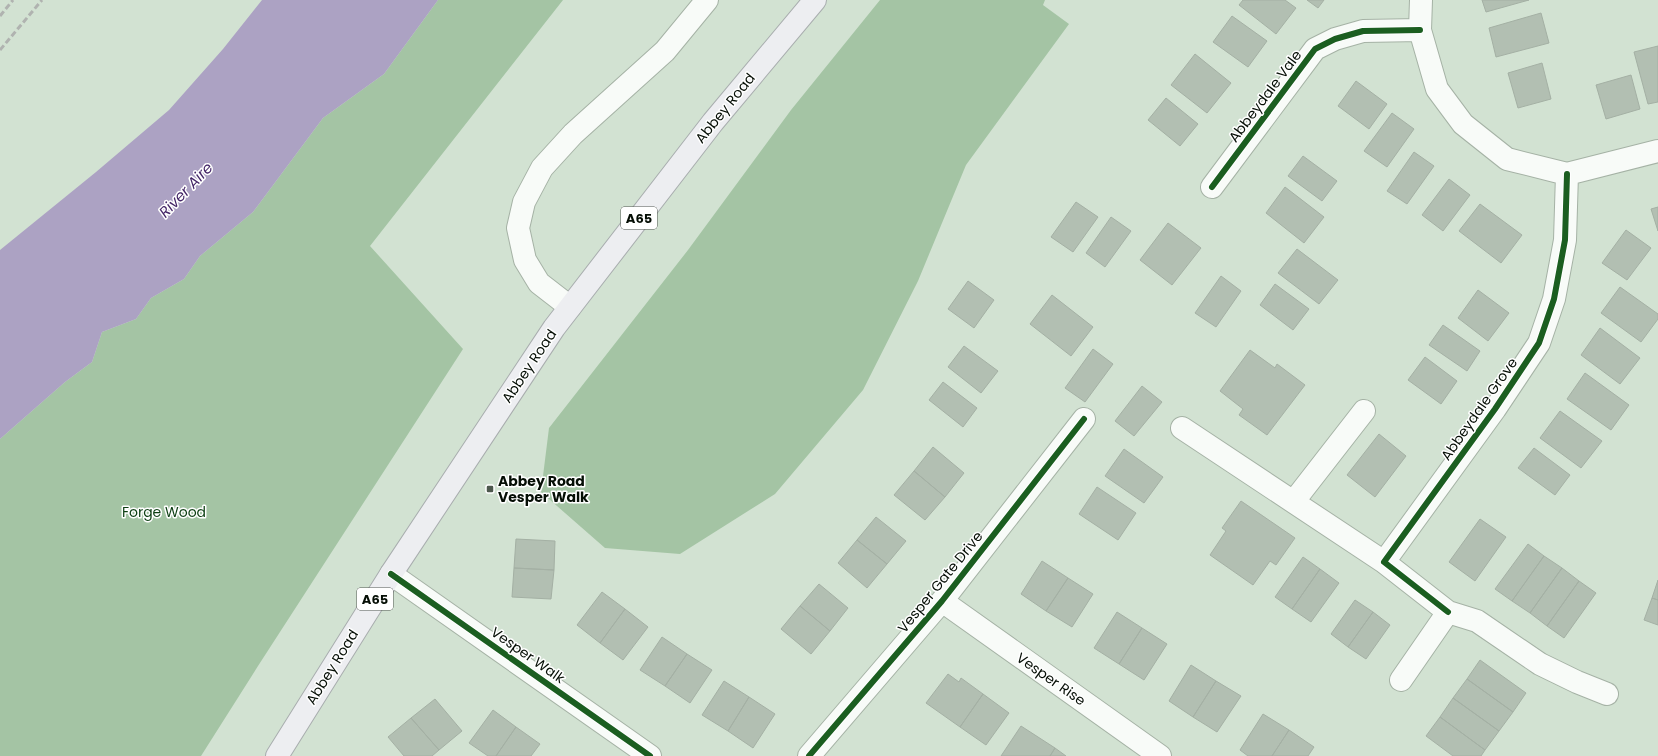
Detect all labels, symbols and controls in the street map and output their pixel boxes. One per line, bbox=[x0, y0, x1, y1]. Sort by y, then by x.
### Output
street label: Abbeydale Vale bbox=[1224, 46, 1307, 146]
street label: Abbey Road bbox=[690, 69, 760, 147]
water label: River Aire bbox=[154, 157, 217, 222]
road number: A65 bbox=[621, 207, 657, 229]
street label: Abbey Road bbox=[497, 325, 561, 407]
street label: Abbeydale Grove bbox=[1436, 353, 1522, 464]
place label: Abbey Road Vesper Walk bbox=[498, 471, 589, 507]
marker: Abbey Road Vesper Walk bbox=[485, 484, 495, 494]
park label: Forge Wood bbox=[122, 502, 206, 522]
street label: Vesper Gate Drive bbox=[893, 527, 987, 637]
road number: A65 bbox=[357, 588, 393, 610]
street label: Vesper Walk bbox=[487, 622, 570, 688]
street label: Abbey Road bbox=[301, 626, 363, 708]
street label: Vesper Rise bbox=[1012, 648, 1090, 710]

